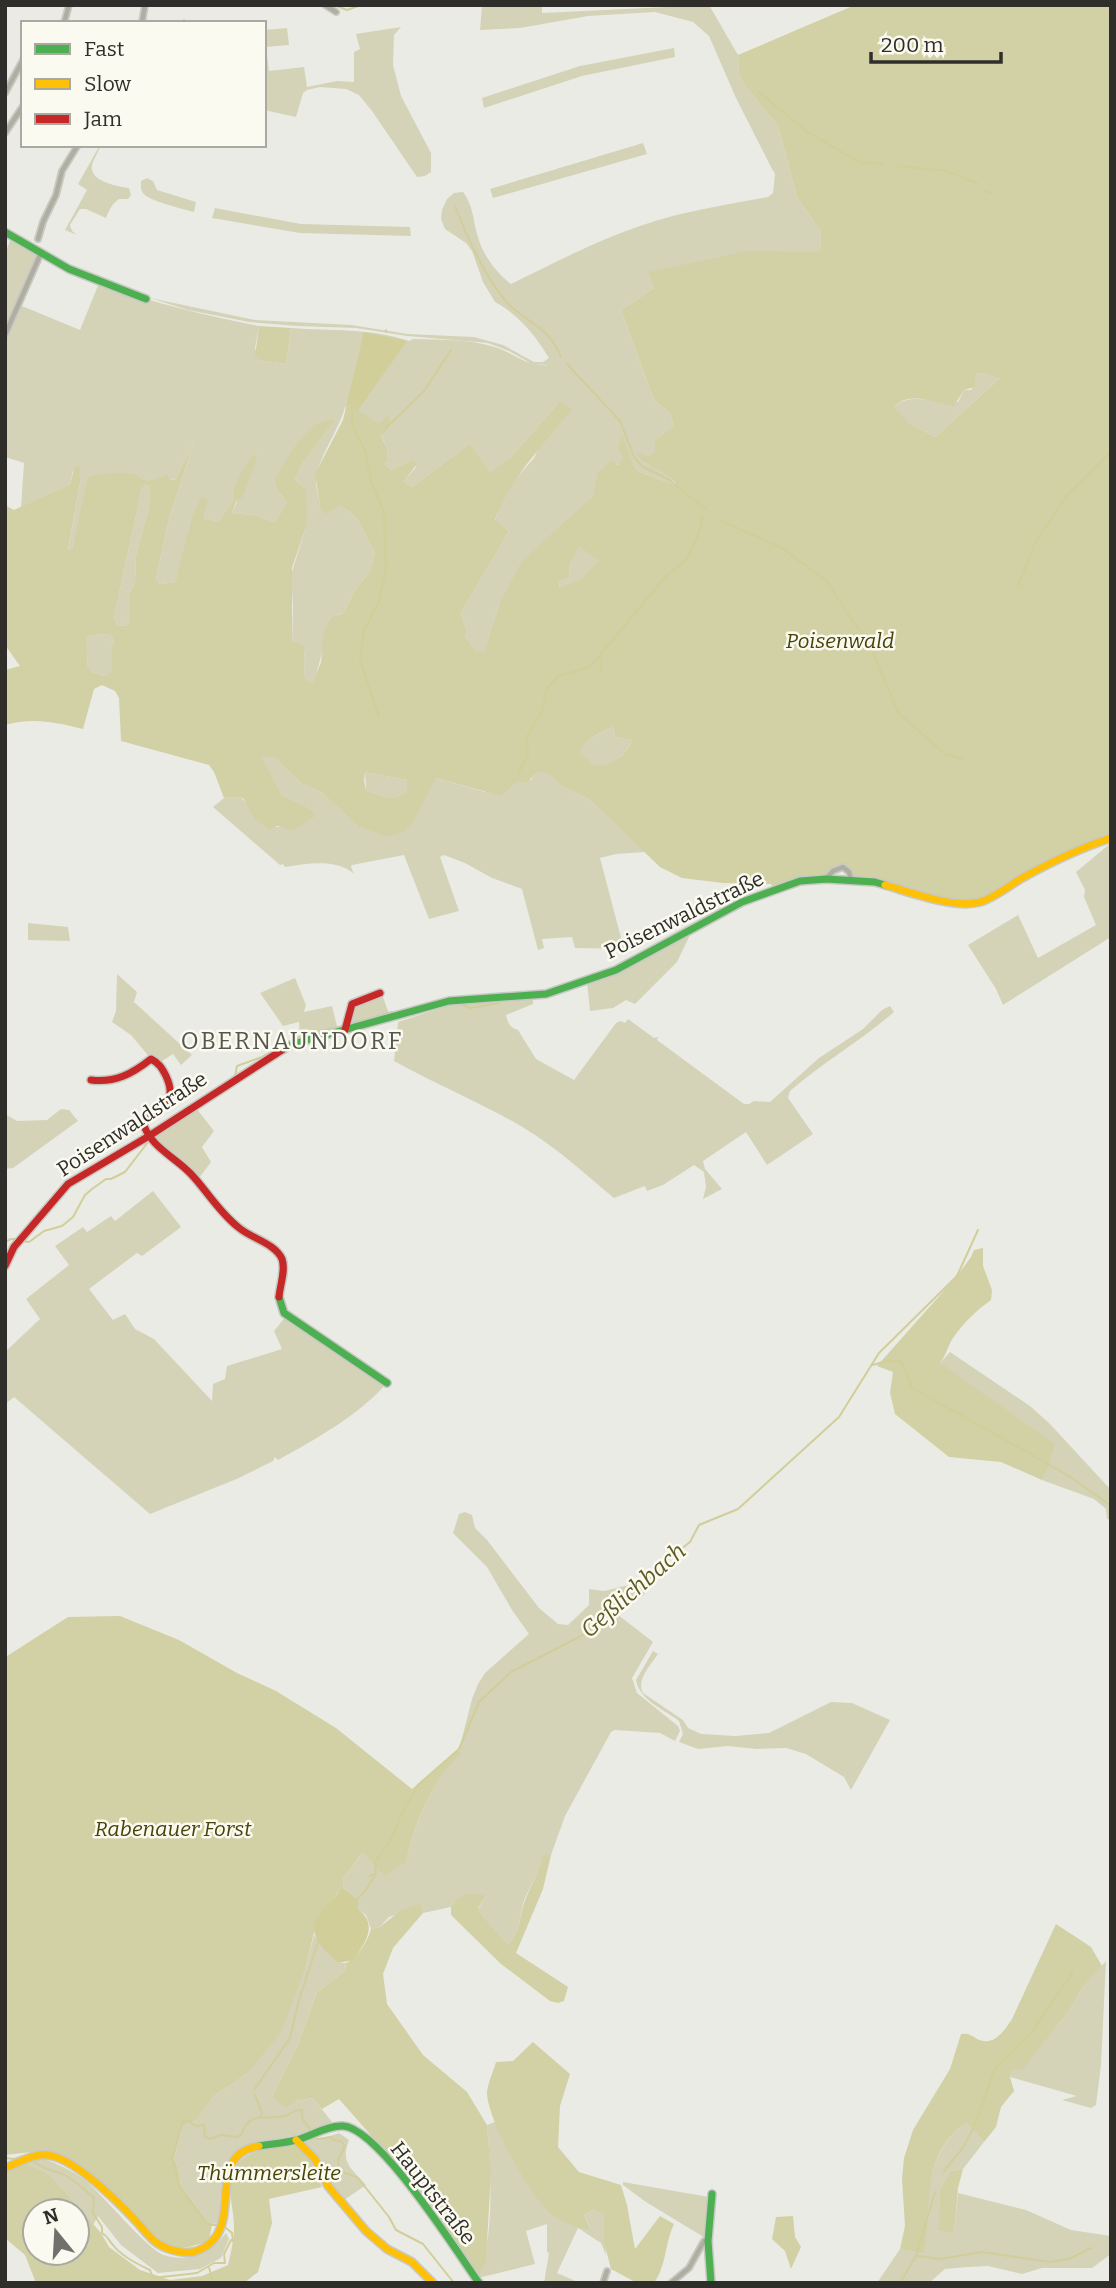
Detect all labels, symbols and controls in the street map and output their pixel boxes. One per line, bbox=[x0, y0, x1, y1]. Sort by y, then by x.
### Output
legend bbox=[21, 21, 266, 147]
scale bar bbox=[871, 21, 1000, 65]
text: 200 m bbox=[881, 32, 944, 58]
text: Fast bbox=[84, 36, 125, 62]
text: Slow bbox=[84, 71, 131, 97]
text: Jam bbox=[83, 106, 122, 132]
park label: Poisenwald bbox=[786, 628, 894, 654]
street label: Poisenwaldstraße bbox=[600, 865, 768, 965]
district label: OBERNAUNDORF bbox=[181, 1027, 403, 1055]
street label: Poisenwaldstraße bbox=[52, 1066, 212, 1182]
water label: Geßlichbach bbox=[575, 1537, 691, 1643]
park label: Rabenauer Forst bbox=[95, 1816, 252, 1842]
street label: Hauptstraße bbox=[385, 2136, 481, 2250]
park label: Thümmersleite bbox=[197, 2160, 341, 2186]
north arrow bbox=[21, 2197, 91, 2267]
text: N bbox=[40, 2203, 62, 2230]

